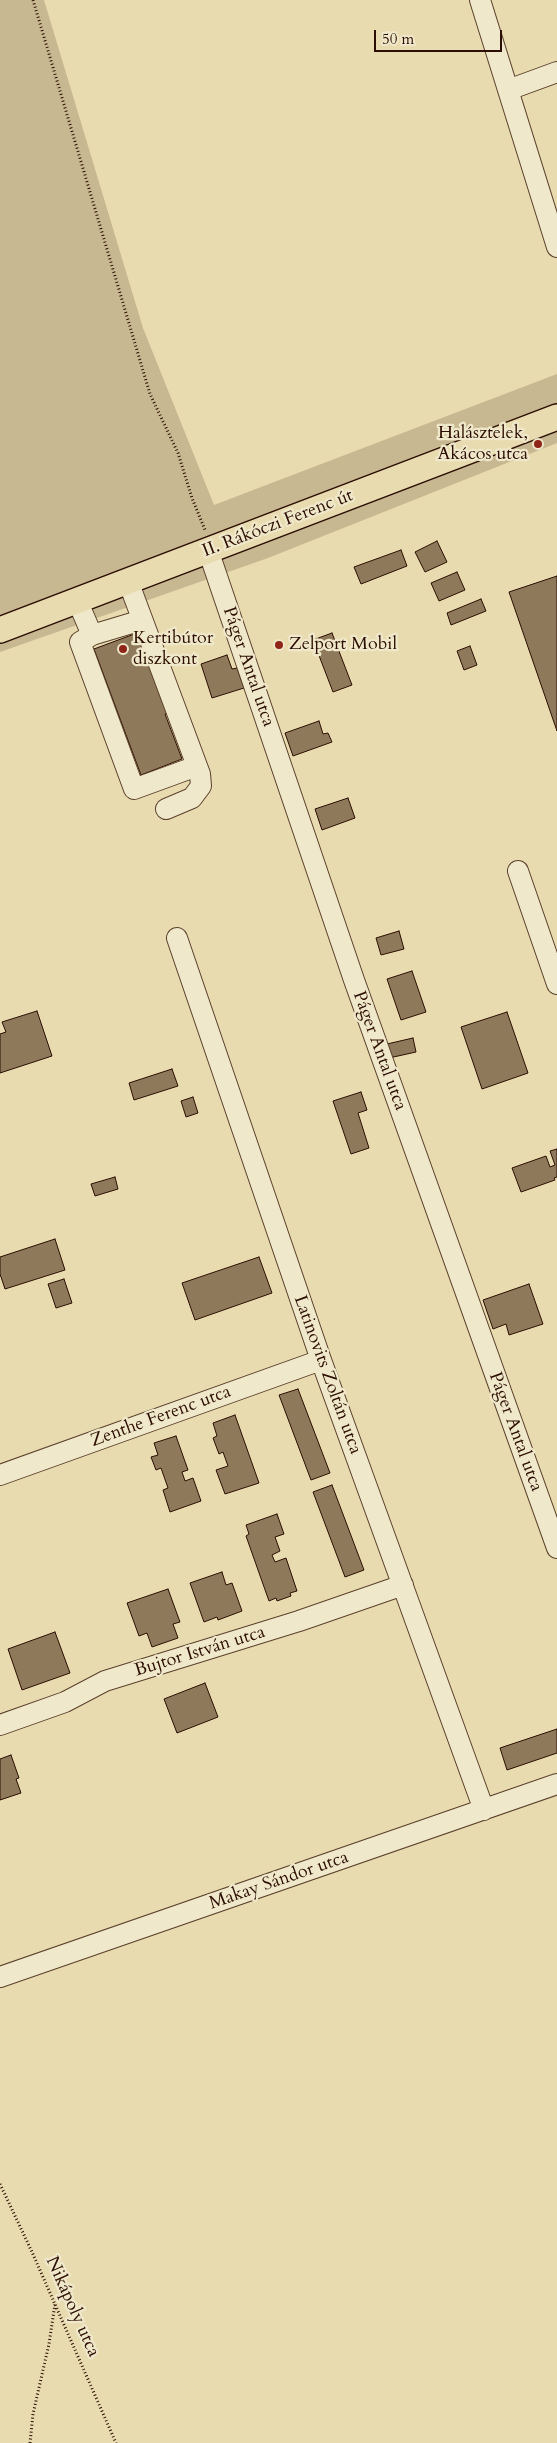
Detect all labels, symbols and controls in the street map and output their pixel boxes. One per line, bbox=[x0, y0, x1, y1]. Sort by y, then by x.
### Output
scale bar bbox=[377, 20, 504, 52]
text: 50 m bbox=[382, 29, 414, 49]
place label: Halásztelek, Akácos utca bbox=[437, 423, 528, 466]
marker: Halásztelek, Akácos utca bbox=[532, 438, 544, 450]
street label: II. Rákóczi Ferenc út bbox=[200, 485, 356, 563]
street label: Páger Antal utca bbox=[217, 604, 279, 730]
place label: Kertibútor diszkont bbox=[133, 628, 213, 670]
place label: Zelport Mobil bbox=[289, 634, 397, 656]
marker: Zelport Mobil bbox=[273, 639, 285, 651]
marker: Kertibútor diszkont bbox=[117, 643, 129, 655]
street label: Páger Antal utca bbox=[347, 988, 411, 1114]
street label: Latinovits Zoltán utca bbox=[288, 1293, 366, 1457]
street label: Páger Antal utca bbox=[483, 1369, 547, 1495]
street label: Zenthe Ferenc utca bbox=[88, 1382, 234, 1452]
street label: Bujtor István utca bbox=[132, 1622, 268, 1682]
street label: Makay Sándor utca bbox=[207, 1847, 351, 1915]
street label: Nikápoly utca bbox=[40, 2253, 104, 2361]

